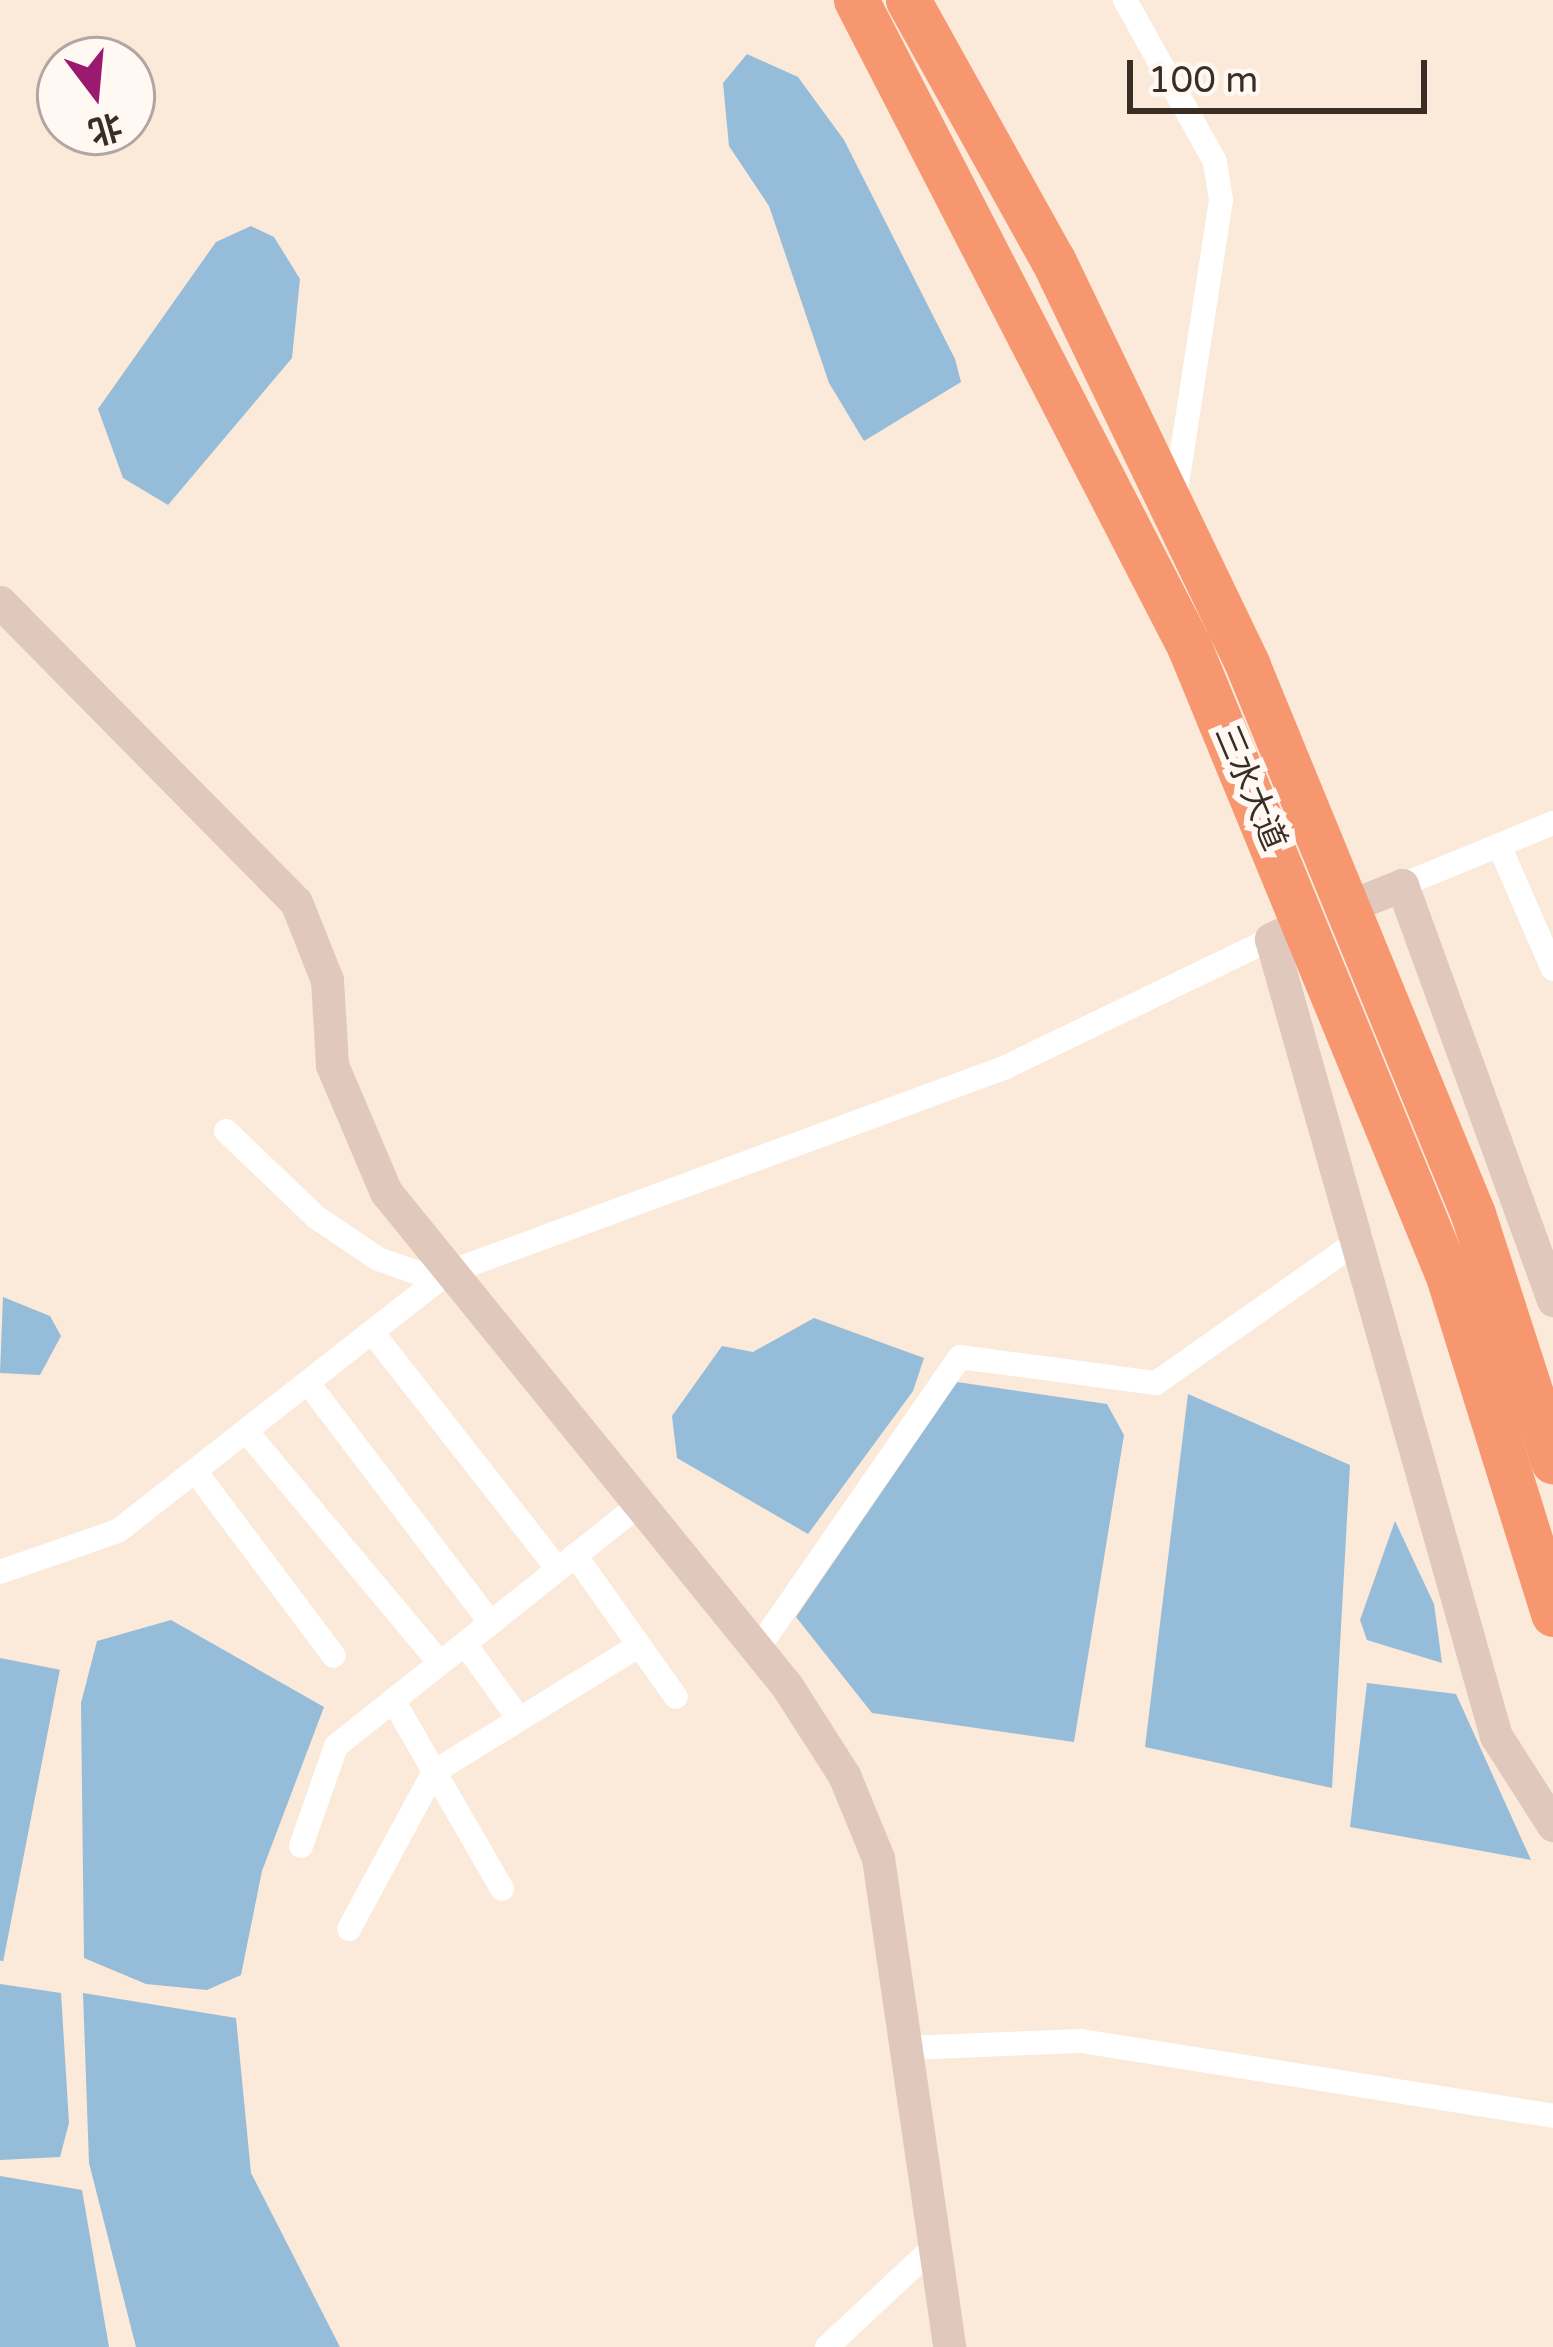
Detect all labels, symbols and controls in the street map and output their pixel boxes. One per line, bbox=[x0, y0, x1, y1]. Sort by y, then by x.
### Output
north arrow bbox=[36, 36, 156, 156]
scale bar bbox=[1133, 36, 1433, 110]
text: 100 m bbox=[1148, 59, 1258, 102]
text: 北 bbox=[84, 105, 126, 151]
street label: 三水大道 bbox=[1206, 720, 1294, 856]

